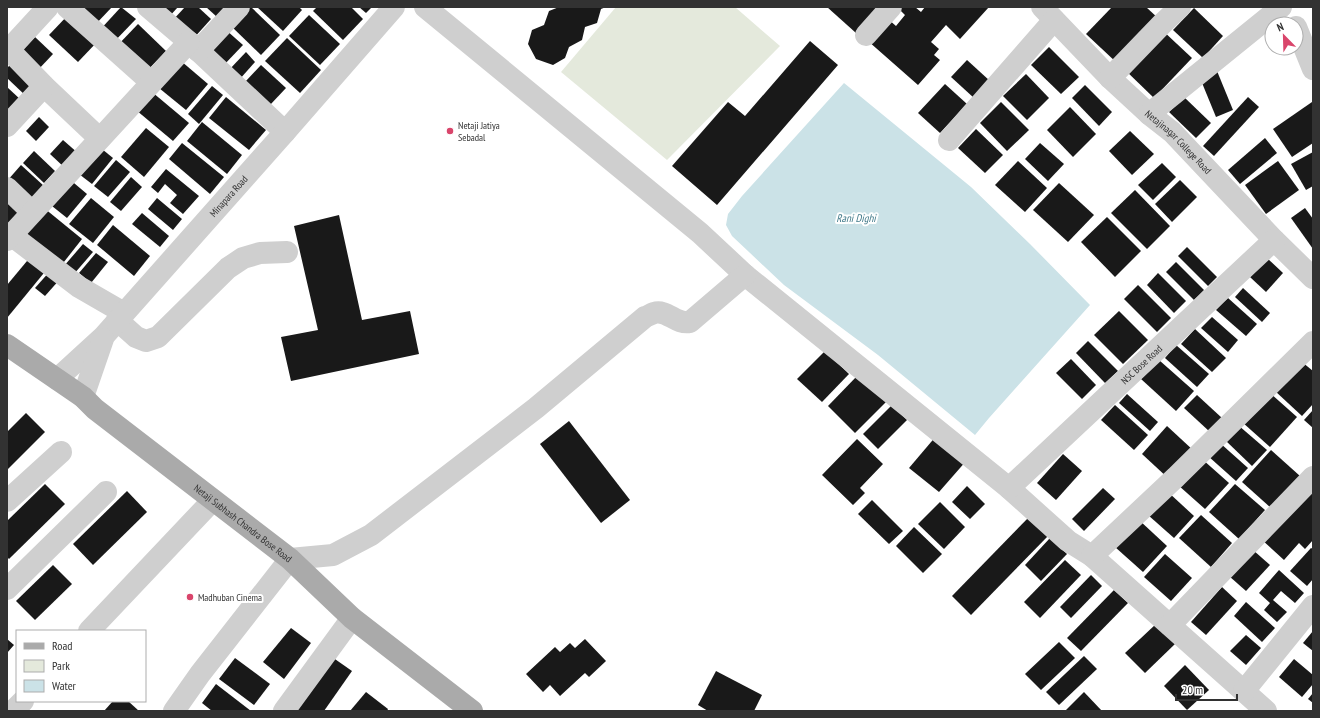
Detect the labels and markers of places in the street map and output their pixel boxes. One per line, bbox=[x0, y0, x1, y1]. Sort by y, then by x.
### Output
place label: Netaji Jatiya Sebadal bbox=[458, 119, 500, 144]
marker: Netaji Jatiya Sebadal bbox=[445, 126, 455, 136]
place label: Madhuban Cinema bbox=[198, 591, 262, 604]
marker: Madhuban Cinema bbox=[185, 592, 195, 602]

